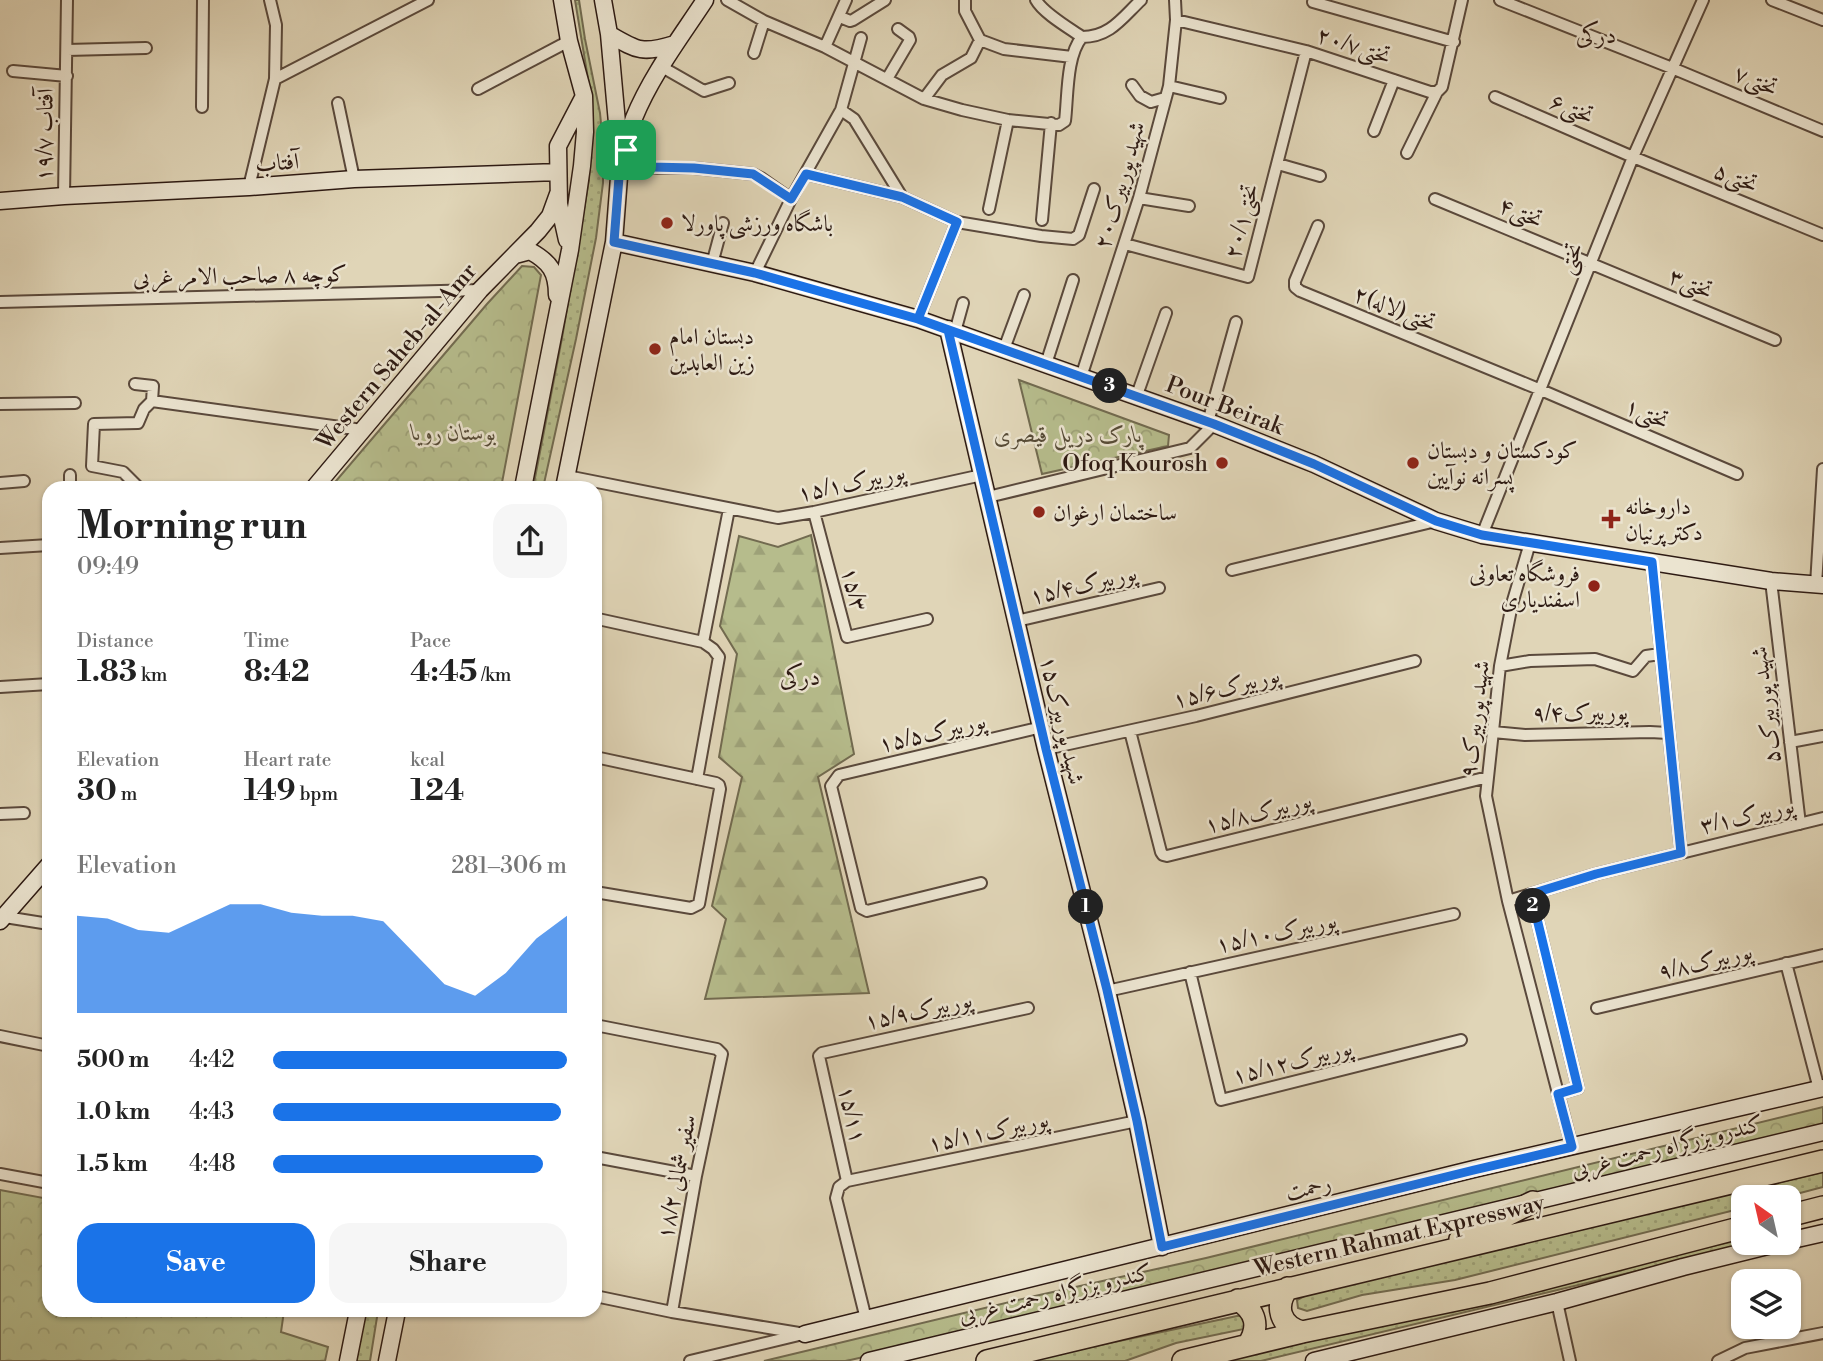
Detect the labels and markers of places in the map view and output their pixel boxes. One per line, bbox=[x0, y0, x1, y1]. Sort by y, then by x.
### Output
pin bbox=[596, 120, 656, 180]
place label: باشگاه ورزشی پاورلا bbox=[681, 209, 833, 240]
marker: باشگاه ورزشی پاورلا bbox=[659, 215, 675, 231]
place label: دبستان امام زین العابدین bbox=[669, 323, 755, 377]
marker: دبستان امام زین العابدین bbox=[647, 341, 663, 357]
pin: 3 bbox=[1092, 368, 1128, 404]
place label: کودکستان و دبستان پسرانه نوآیین bbox=[1427, 437, 1578, 493]
place label: Ofoq Kourosh bbox=[1062, 450, 1208, 478]
marker: Ofoq Kourosh bbox=[1214, 455, 1230, 471]
marker: کودکستان و دبستان پسرانه نوآیین bbox=[1405, 455, 1421, 471]
place label: داروخانه دکتر پرنیان bbox=[1625, 493, 1703, 547]
place label: ساختمان ارغوان bbox=[1053, 499, 1177, 527]
marker: ساختمان ارغوان bbox=[1031, 504, 1047, 520]
marker: داروخانه دکتر پرنیان bbox=[1603, 511, 1619, 527]
place label: فروشگاه تعاونی اسفندیاری bbox=[1469, 559, 1580, 614]
marker: فروشگاه تعاونی اسفندیاری bbox=[1586, 578, 1602, 594]
pin: 2 bbox=[1516, 888, 1550, 923]
pin: 1 bbox=[1068, 890, 1104, 925]

